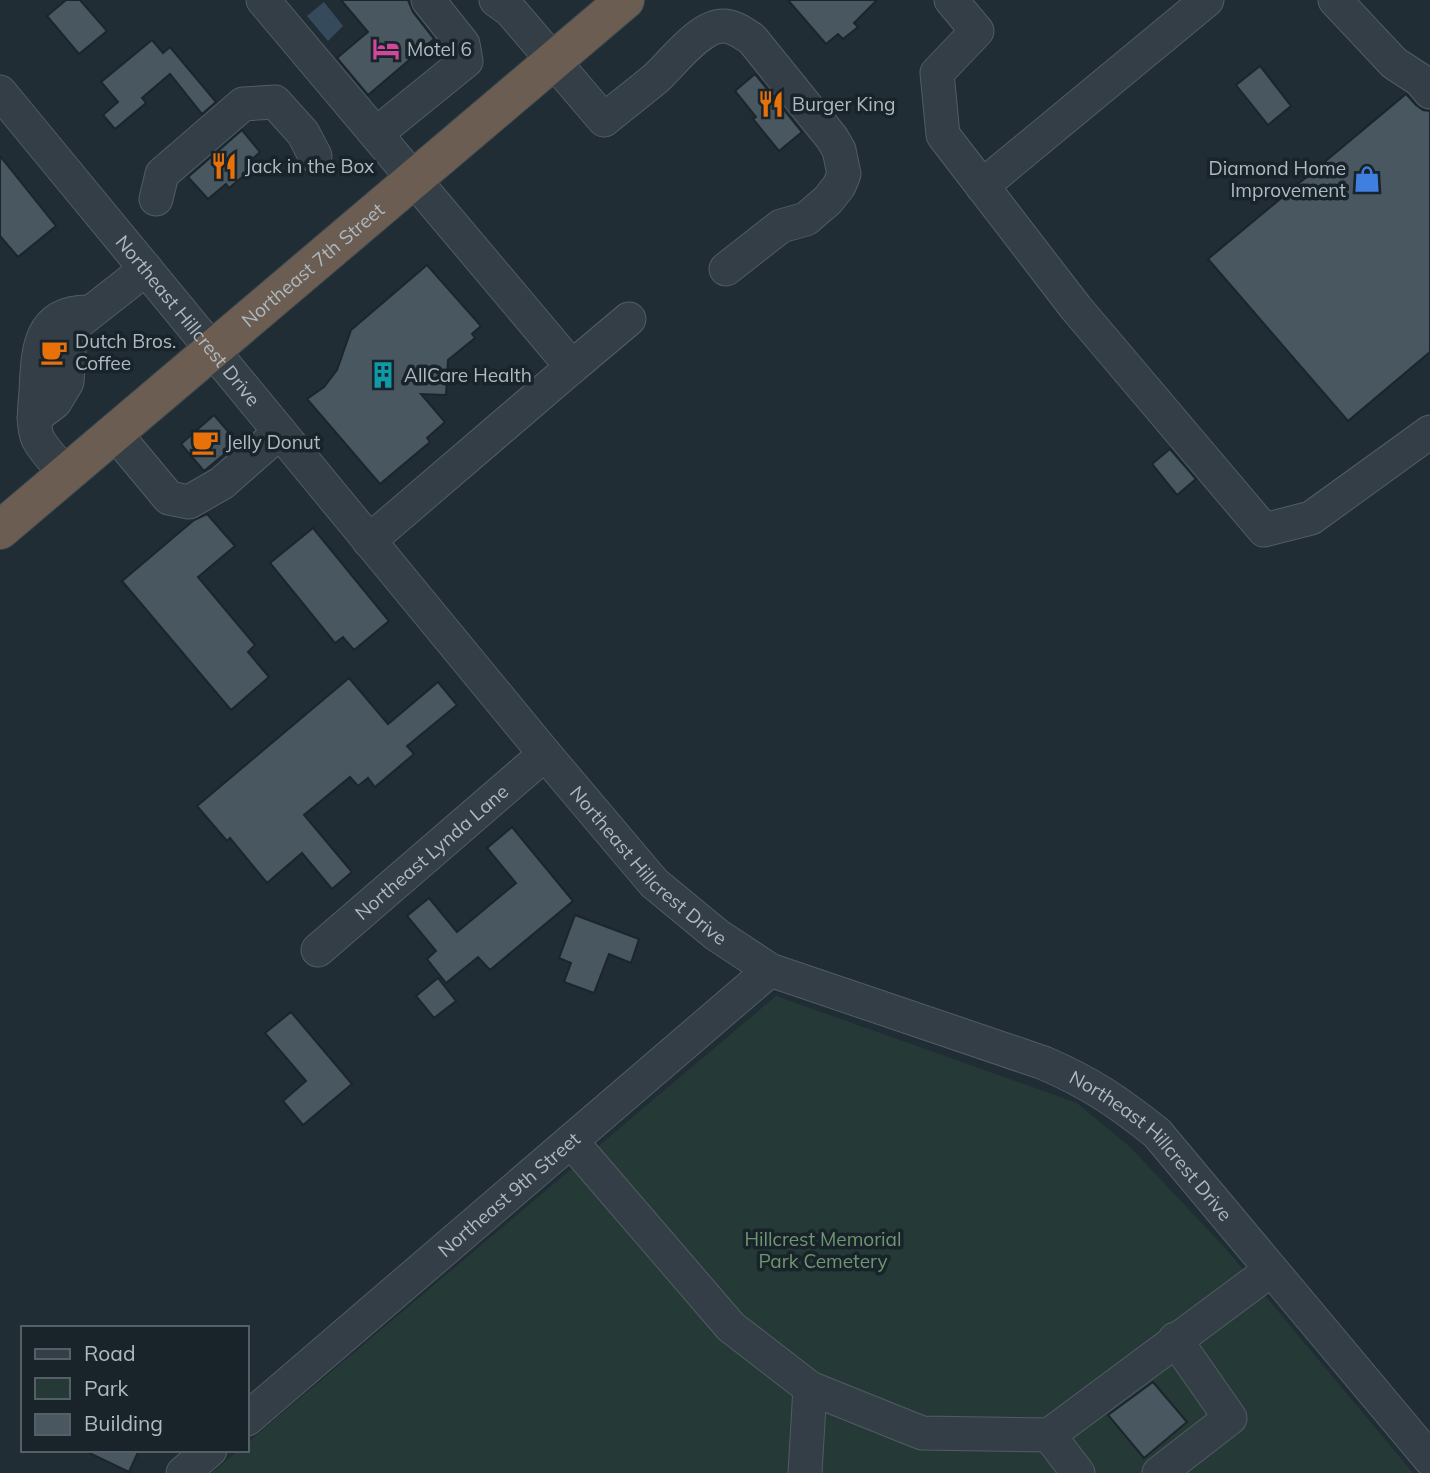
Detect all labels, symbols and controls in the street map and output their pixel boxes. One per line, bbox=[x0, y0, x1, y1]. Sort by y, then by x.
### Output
hotel icon: Motel 6 bbox=[371, 34, 401, 64]
place label: Motel 6 bbox=[407, 37, 472, 61]
restaurant icon: Burger King bbox=[756, 89, 786, 119]
place label: Burger King bbox=[792, 92, 895, 116]
restaurant icon: Jack in the Box bbox=[209, 151, 239, 181]
place label: Jack in the Box bbox=[245, 154, 374, 178]
place label: Diamond Home Improvement bbox=[1208, 156, 1346, 202]
shop icon: Diamond Home Improvement bbox=[1352, 164, 1382, 194]
street label: Northeast 7th Street bbox=[236, 197, 389, 332]
street label: Northeast Hillcrest Drive bbox=[111, 230, 266, 411]
place label: Dutch Bros. Coffee bbox=[75, 329, 176, 375]
cafe icon: Dutch Bros. Coffee bbox=[39, 337, 69, 367]
building icon: AllCare Health bbox=[368, 360, 398, 390]
place label: AllCare Health bbox=[404, 363, 532, 387]
cafe icon: Jelly Donut bbox=[190, 427, 220, 457]
place label: Jelly Donut bbox=[226, 430, 321, 454]
street label: Northeast Lynda Lane bbox=[350, 779, 513, 925]
street label: Northeast Hillcrest Drive bbox=[565, 781, 731, 950]
street label: Northeast Hillcrest Drive bbox=[1065, 1065, 1237, 1226]
street label: Northeast 9th Street bbox=[433, 1126, 585, 1262]
park label: Hillcrest Memorial Park Cemetery bbox=[744, 1227, 902, 1273]
legend bbox=[21, 1326, 248, 1452]
text: Road bbox=[84, 1340, 135, 1366]
text: Park bbox=[84, 1375, 128, 1401]
text: Building bbox=[84, 1410, 163, 1436]

